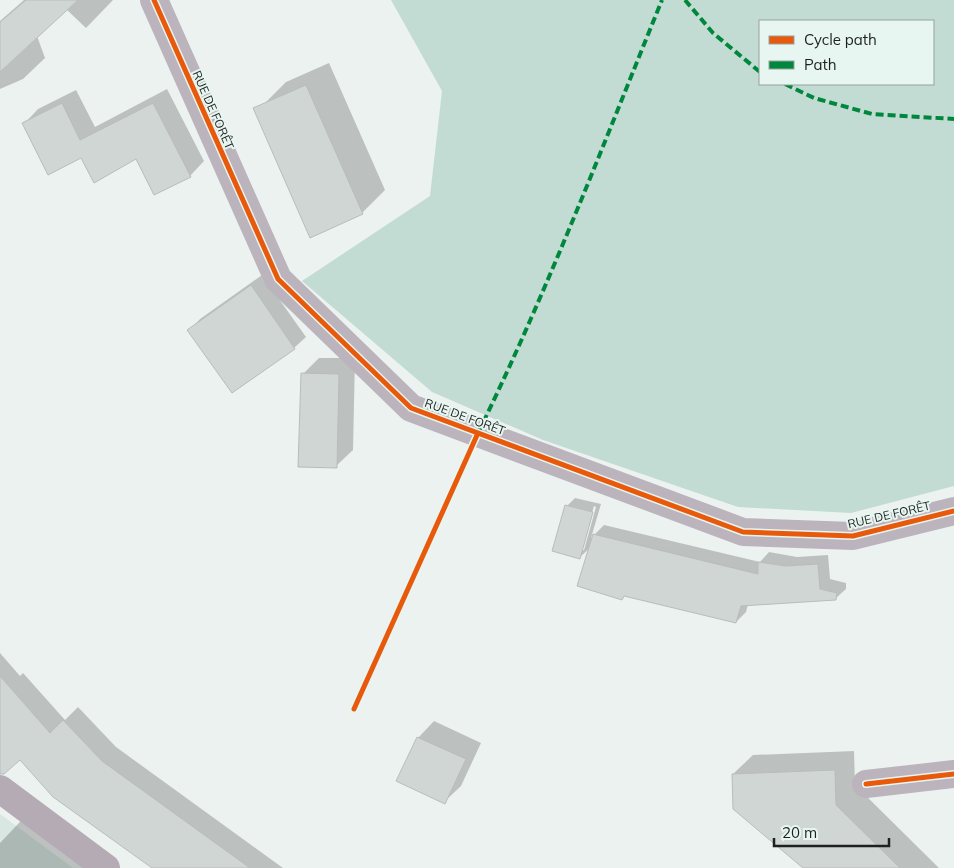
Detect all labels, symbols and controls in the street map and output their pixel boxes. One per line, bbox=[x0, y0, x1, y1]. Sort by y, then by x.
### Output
legend bbox=[759, 20, 934, 85]
text: Cycle path bbox=[804, 30, 877, 49]
text: Path bbox=[804, 55, 836, 74]
street label: RUE DE FORÊT bbox=[189, 68, 238, 152]
street label: RUE DE FORÊT bbox=[423, 395, 508, 438]
street label: RUE DE FORÊT bbox=[846, 498, 933, 531]
scale bar bbox=[774, 816, 889, 848]
text: 20 m bbox=[782, 823, 817, 842]

